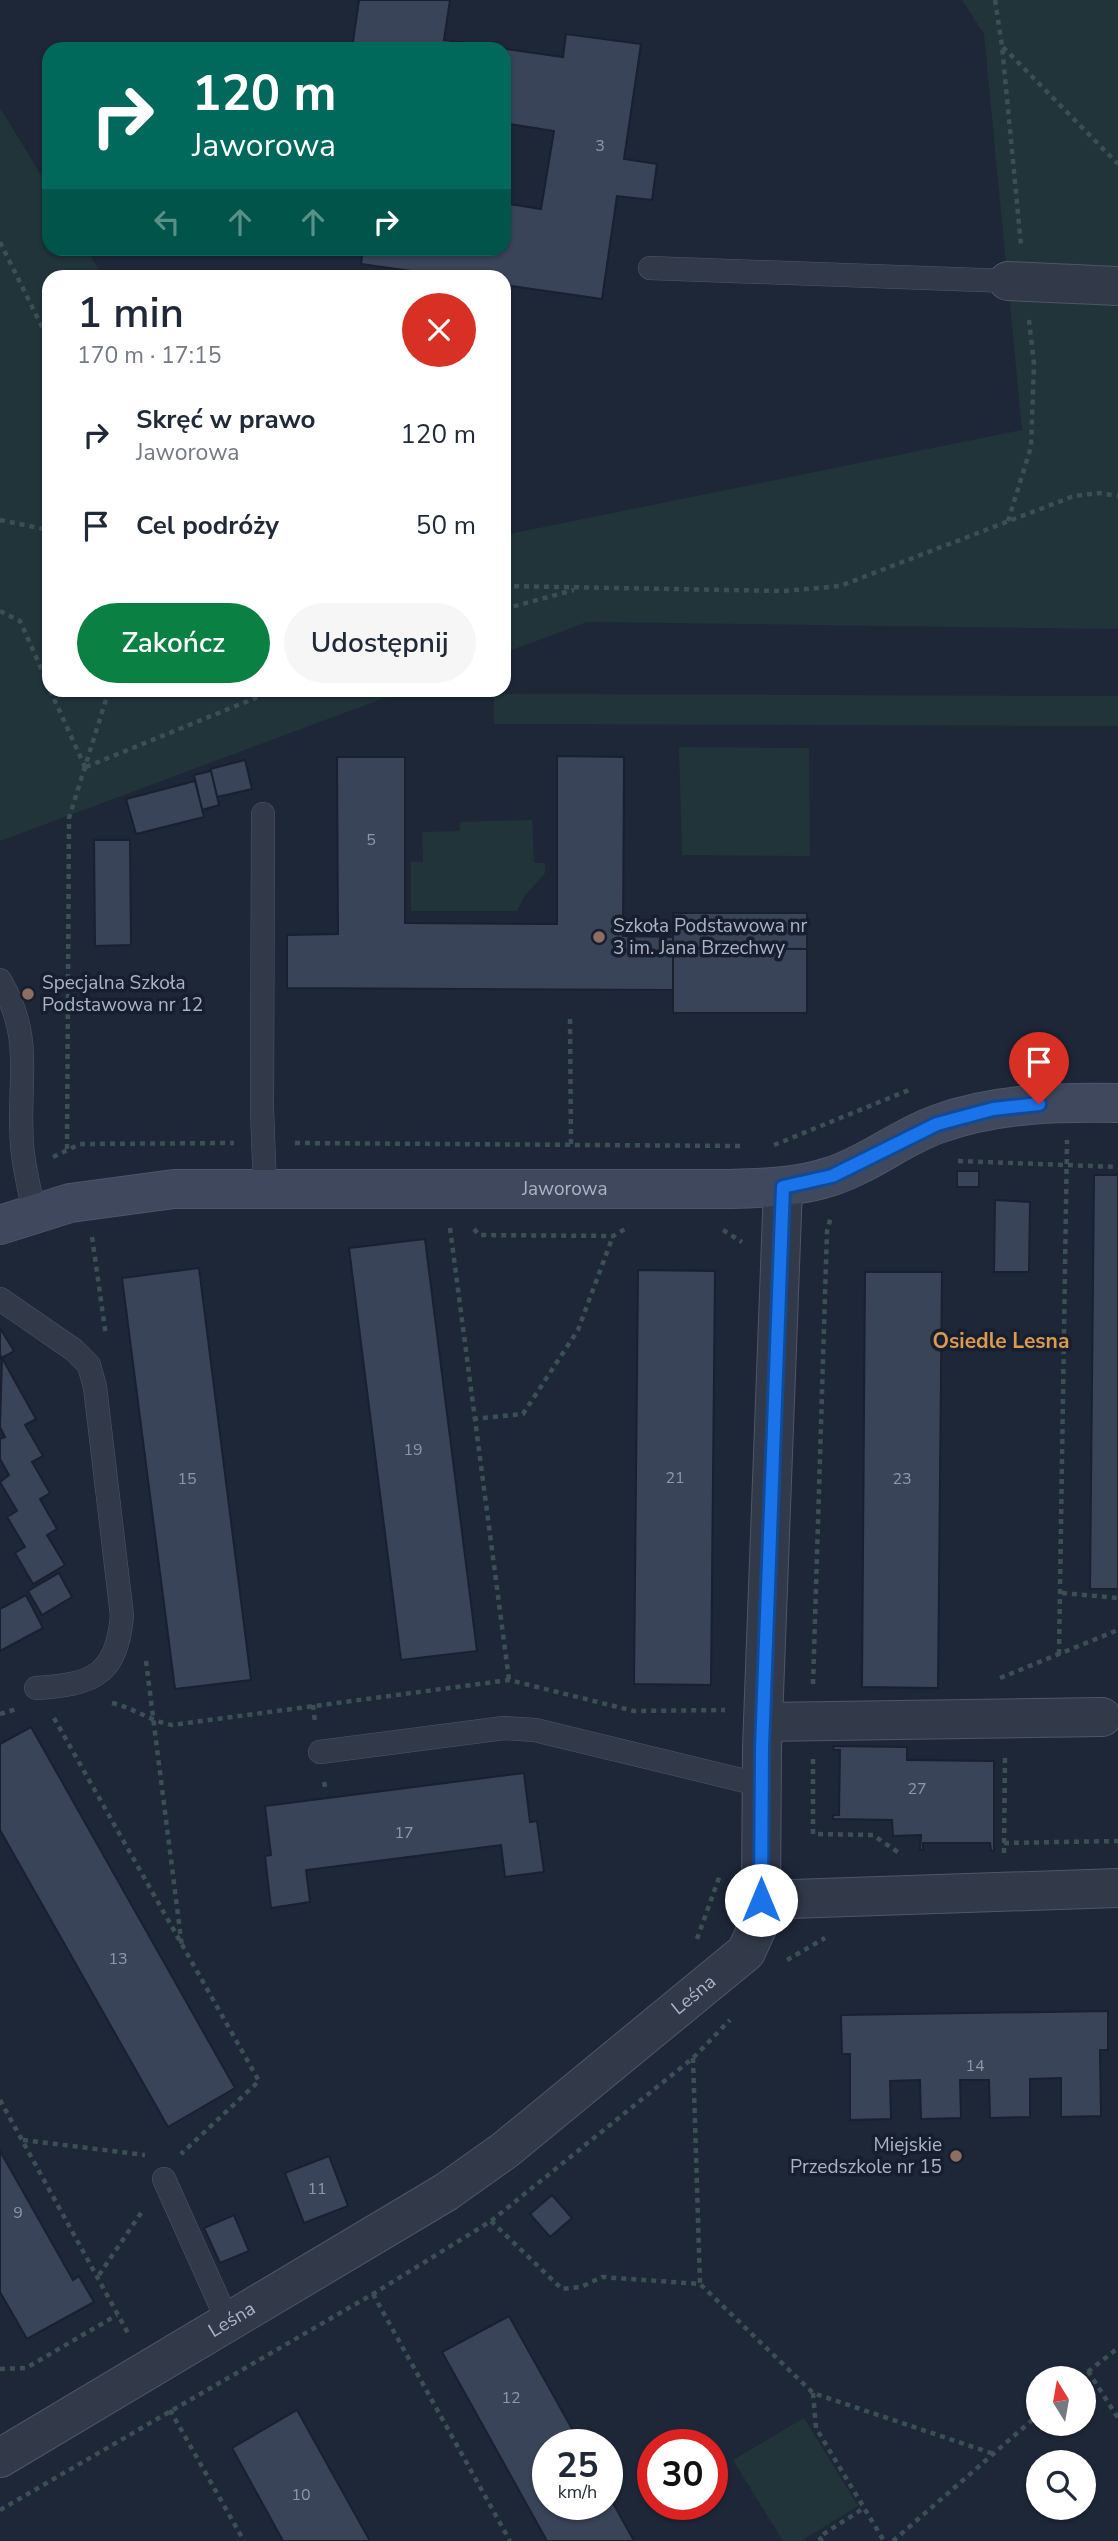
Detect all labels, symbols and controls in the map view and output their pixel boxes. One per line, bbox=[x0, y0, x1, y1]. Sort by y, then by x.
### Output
text: 120 m bbox=[192, 60, 336, 127]
icon: right bbox=[77, 70, 168, 161]
text: Jaworowa bbox=[192, 124, 336, 167]
house number: 3 bbox=[595, 135, 605, 157]
icon: left bbox=[148, 203, 186, 241]
icon: ahead bbox=[221, 203, 259, 241]
icon: ahead bbox=[294, 203, 332, 241]
icon: right bbox=[367, 203, 405, 241]
text: 1 min bbox=[77, 285, 184, 342]
button: close bbox=[402, 293, 476, 367]
text: 170 m · 17:15 bbox=[77, 340, 222, 371]
text: Skręć w prawo bbox=[136, 402, 316, 437]
icon: right bbox=[77, 416, 115, 454]
text: 120 m bbox=[400, 417, 476, 452]
text: Jaworowa bbox=[136, 437, 240, 468]
icon: arrive bbox=[77, 507, 115, 545]
text: Cel podróży bbox=[136, 508, 279, 543]
text: 50 m bbox=[416, 508, 476, 543]
button: Zakończ bbox=[77, 603, 270, 683]
button: Udostępnij bbox=[284, 603, 476, 683]
house number: 5 bbox=[366, 829, 376, 851]
place label: Szkoła Podstawowa nr 3 im. Jana Brzechwy bbox=[613, 913, 808, 961]
marker: Szkoła Podstawowa nr 3 im. Jana Brzechwy bbox=[591, 929, 607, 945]
place label: Specjalna Szkoła Podstawowa nr 12 bbox=[42, 970, 203, 1018]
marker: Specjalna Szkoła Podstawowa nr 12 bbox=[20, 986, 36, 1002]
pin bbox=[1009, 1032, 1069, 1104]
icon: arrive bbox=[1020, 1043, 1058, 1081]
street label: Jaworowa bbox=[521, 1176, 607, 1202]
district label: Osiedle Lesna bbox=[933, 1327, 1069, 1355]
house number: 19 bbox=[403, 1439, 423, 1461]
house number: 21 bbox=[665, 1467, 685, 1489]
house number: 15 bbox=[177, 1468, 197, 1490]
house number: 23 bbox=[892, 1468, 912, 1490]
house number: 27 bbox=[907, 1778, 927, 1800]
house number: 17 bbox=[394, 1822, 414, 1844]
position arrow bbox=[724, 1863, 798, 1937]
house number: 13 bbox=[108, 1948, 128, 1970]
street label: Leśna bbox=[666, 1969, 721, 2021]
house number: 14 bbox=[965, 2055, 985, 2077]
place label: Miejskie Przedszkole nr 15 bbox=[790, 2132, 942, 2180]
marker: Miejskie Przedszkole nr 15 bbox=[948, 2148, 964, 2164]
house number: 11 bbox=[307, 2178, 327, 2200]
house number: 9 bbox=[13, 2202, 23, 2224]
street label: Leśna bbox=[204, 2296, 260, 2344]
north arrow bbox=[1026, 2366, 1096, 2436]
map controls bbox=[1026, 2366, 1096, 2520]
house number: 12 bbox=[501, 2387, 521, 2409]
speed limit sign: 30 bbox=[637, 2429, 728, 2520]
text: 25 bbox=[556, 2442, 599, 2489]
button: search bbox=[1026, 2450, 1096, 2520]
text: km/h bbox=[558, 2480, 597, 2504]
house number: 10 bbox=[291, 2484, 311, 2506]

